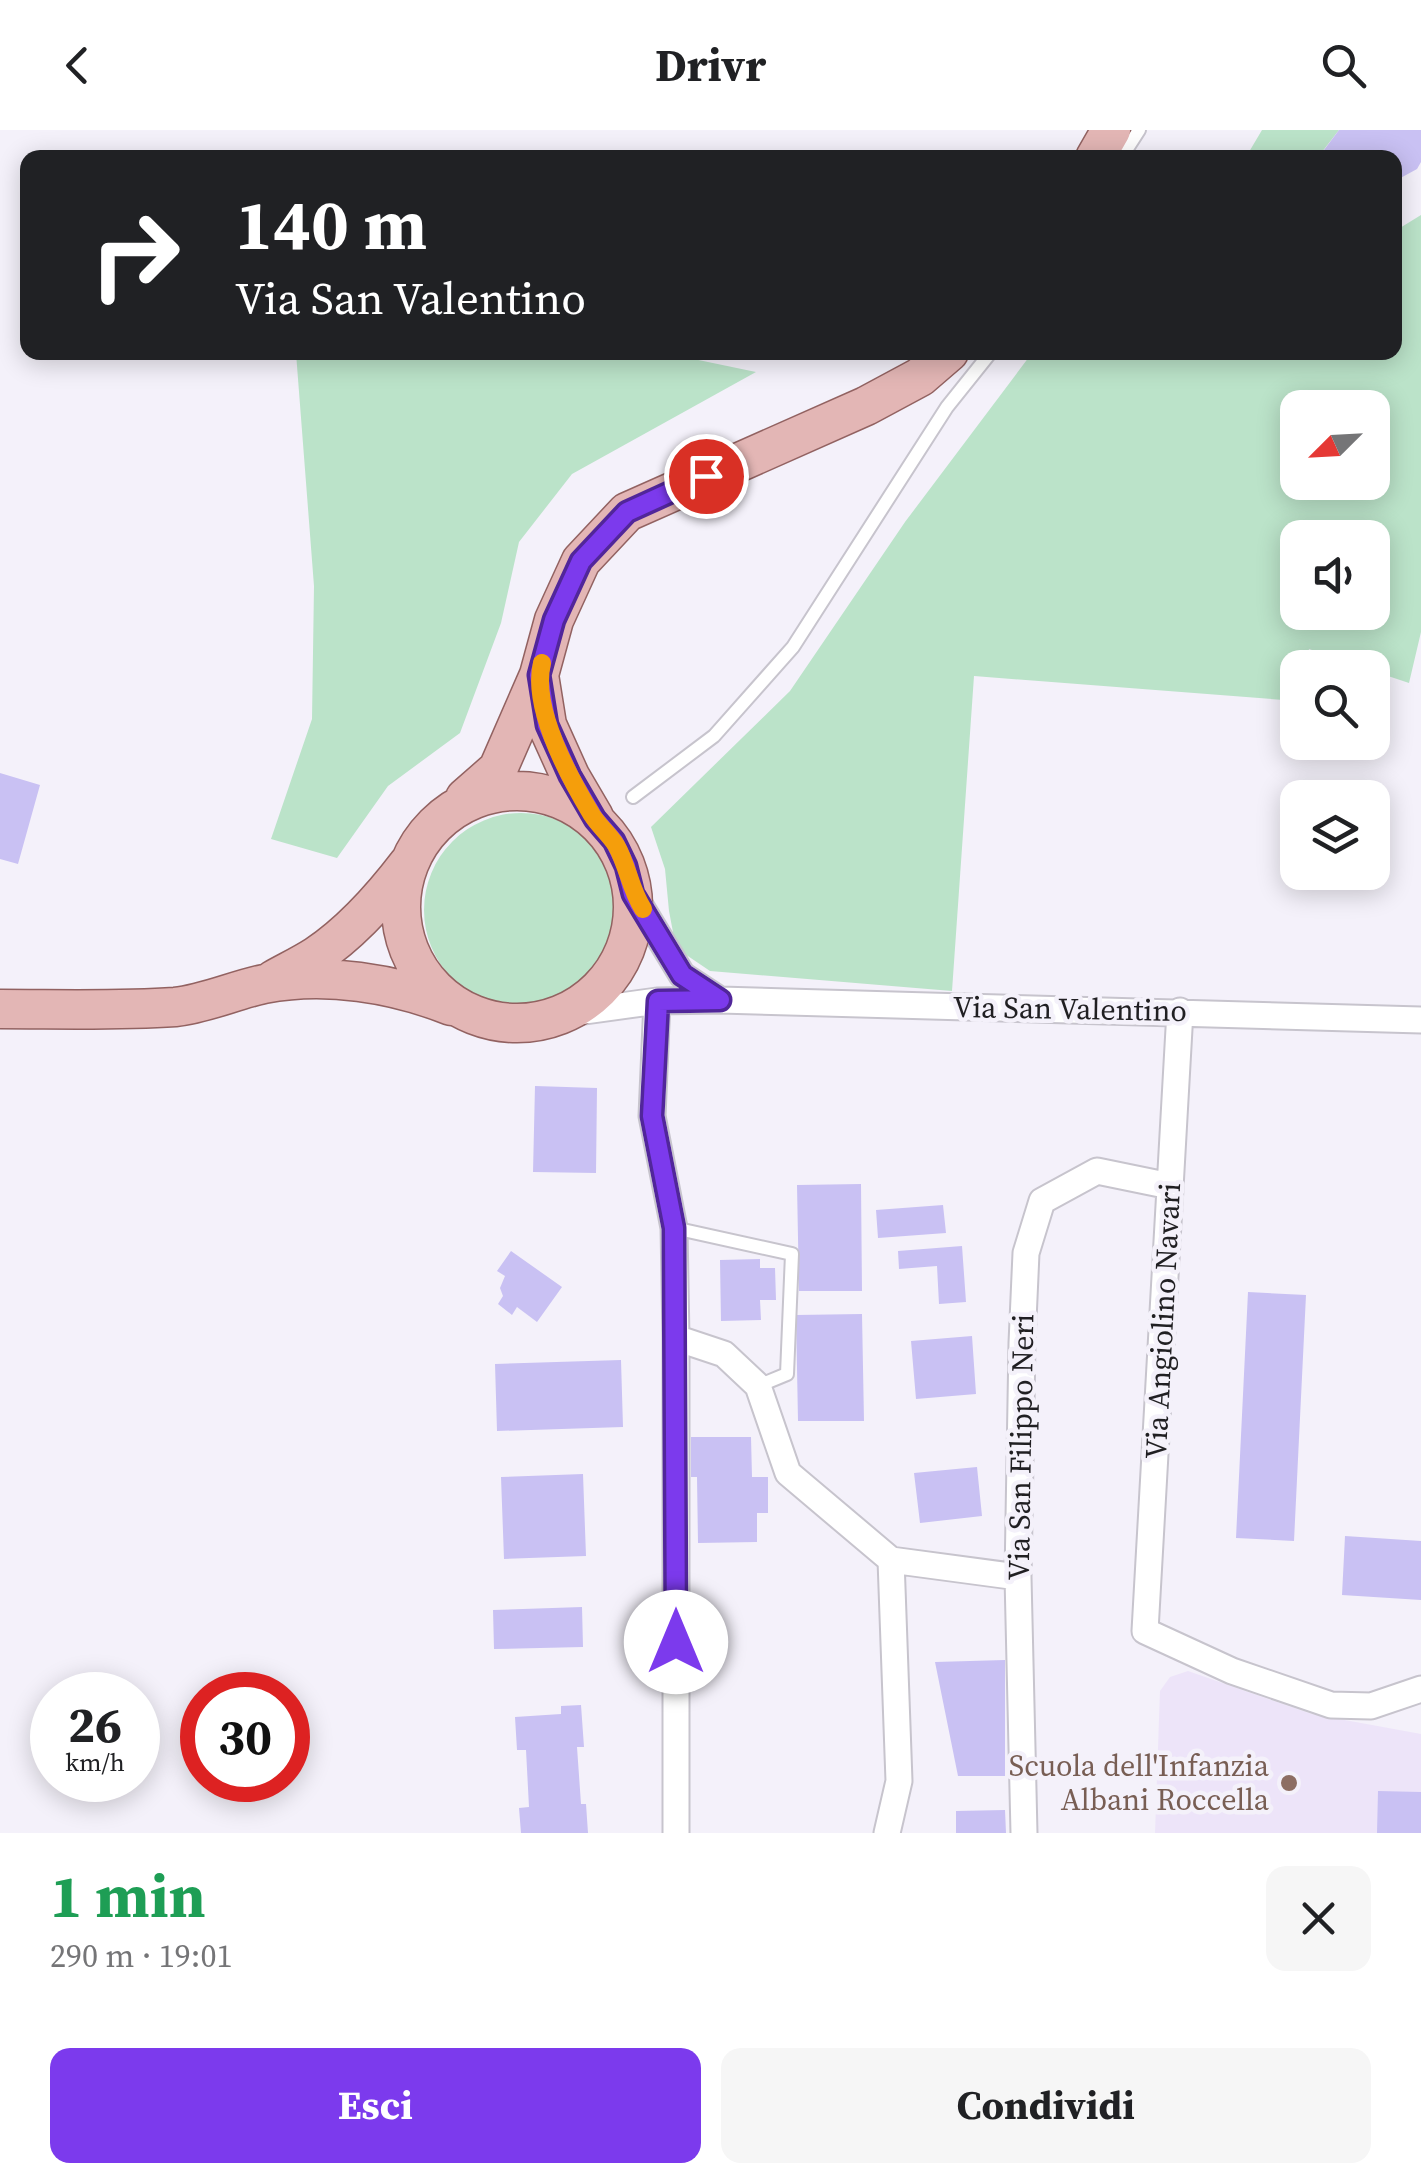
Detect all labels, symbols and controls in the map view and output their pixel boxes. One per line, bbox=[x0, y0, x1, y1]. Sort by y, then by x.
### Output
text: Drivr bbox=[655, 34, 766, 96]
icon: back bbox=[50, 38, 105, 93]
icon: search bbox=[1316, 38, 1371, 93]
text: 140 m bbox=[235, 176, 427, 272]
icon: right bbox=[70, 190, 200, 320]
text: Via San Valentino bbox=[235, 267, 586, 329]
north arrow bbox=[1280, 390, 1390, 500]
map controls bbox=[1280, 390, 1390, 890]
pin bbox=[664, 434, 749, 519]
icon: arrive bbox=[679, 449, 734, 504]
button: sound bbox=[1280, 520, 1390, 630]
button: search bbox=[1280, 650, 1390, 760]
button: layers bbox=[1280, 780, 1390, 890]
street label: Via San Valentino bbox=[953, 986, 1187, 1031]
street label: Via Angiolino Navari bbox=[1135, 1182, 1190, 1460]
street label: Via San Filippo Neri bbox=[998, 1313, 1043, 1581]
position arrow bbox=[624, 1590, 728, 1694]
speed limit sign: 30 bbox=[180, 1672, 310, 1802]
text: 26 bbox=[68, 1690, 122, 1759]
text: km/h bbox=[65, 1745, 125, 1779]
place label: Scuola dell'Infanzia Albani Roccella bbox=[1009, 1745, 1270, 1820]
marker: Scuola dell'Infanzia Albani Roccella bbox=[1278, 1772, 1300, 1794]
text: 1 min bbox=[50, 1855, 206, 1937]
button: close bbox=[1266, 1866, 1371, 1971]
text: 290 m · 19:01 bbox=[50, 1934, 232, 1978]
button: Esci bbox=[50, 2048, 701, 2163]
button: Condividi bbox=[721, 2048, 1371, 2163]

